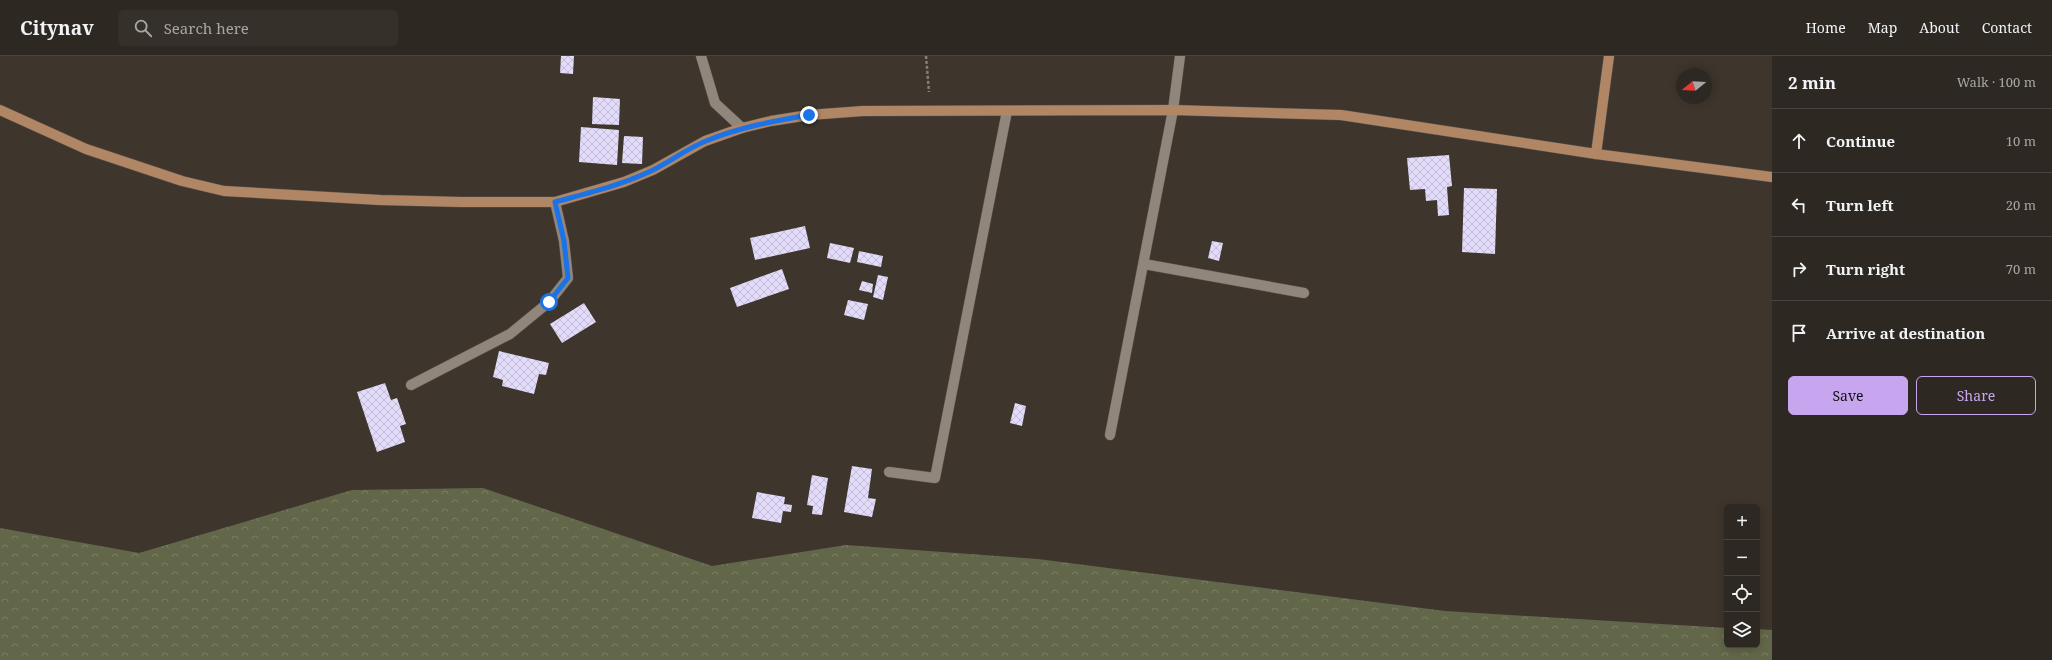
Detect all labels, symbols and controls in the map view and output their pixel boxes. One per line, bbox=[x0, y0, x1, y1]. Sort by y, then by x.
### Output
search box bbox=[118, 10, 398, 46]
text: Citynav bbox=[20, 15, 94, 41]
icon: search bbox=[132, 17, 154, 39]
text: Search here bbox=[164, 18, 249, 38]
text: Home bbox=[1806, 18, 1846, 37]
text: Map bbox=[1868, 18, 1897, 37]
text: About bbox=[1919, 18, 1960, 37]
text: Contact bbox=[1982, 18, 2032, 37]
north arrow bbox=[1676, 68, 1712, 104]
text: 2 min bbox=[1788, 71, 1836, 94]
text: Walk · 100 m bbox=[1957, 73, 2036, 91]
route end bbox=[800, 106, 818, 124]
icon: ahead bbox=[1788, 130, 1810, 152]
text: Continue bbox=[1826, 131, 1895, 151]
text: 10 m bbox=[2006, 132, 2036, 150]
icon: left bbox=[1788, 194, 1810, 216]
text: Turn left bbox=[1826, 195, 1894, 215]
text: 20 m bbox=[2006, 196, 2036, 214]
icon: right bbox=[1788, 258, 1810, 280]
text: Turn right bbox=[1826, 259, 1905, 279]
text: 70 m bbox=[2006, 260, 2036, 278]
route start bbox=[540, 293, 558, 311]
icon: arrive bbox=[1788, 322, 1810, 344]
text: Arrive at destination bbox=[1826, 323, 1985, 343]
button: Save bbox=[1788, 376, 1908, 415]
button: Share bbox=[1916, 376, 2036, 415]
map controls bbox=[1724, 504, 1760, 648]
button: + bbox=[1724, 504, 1760, 540]
button: − bbox=[1724, 540, 1760, 576]
button: locate bbox=[1724, 576, 1760, 612]
button: layers bbox=[1724, 612, 1760, 648]

